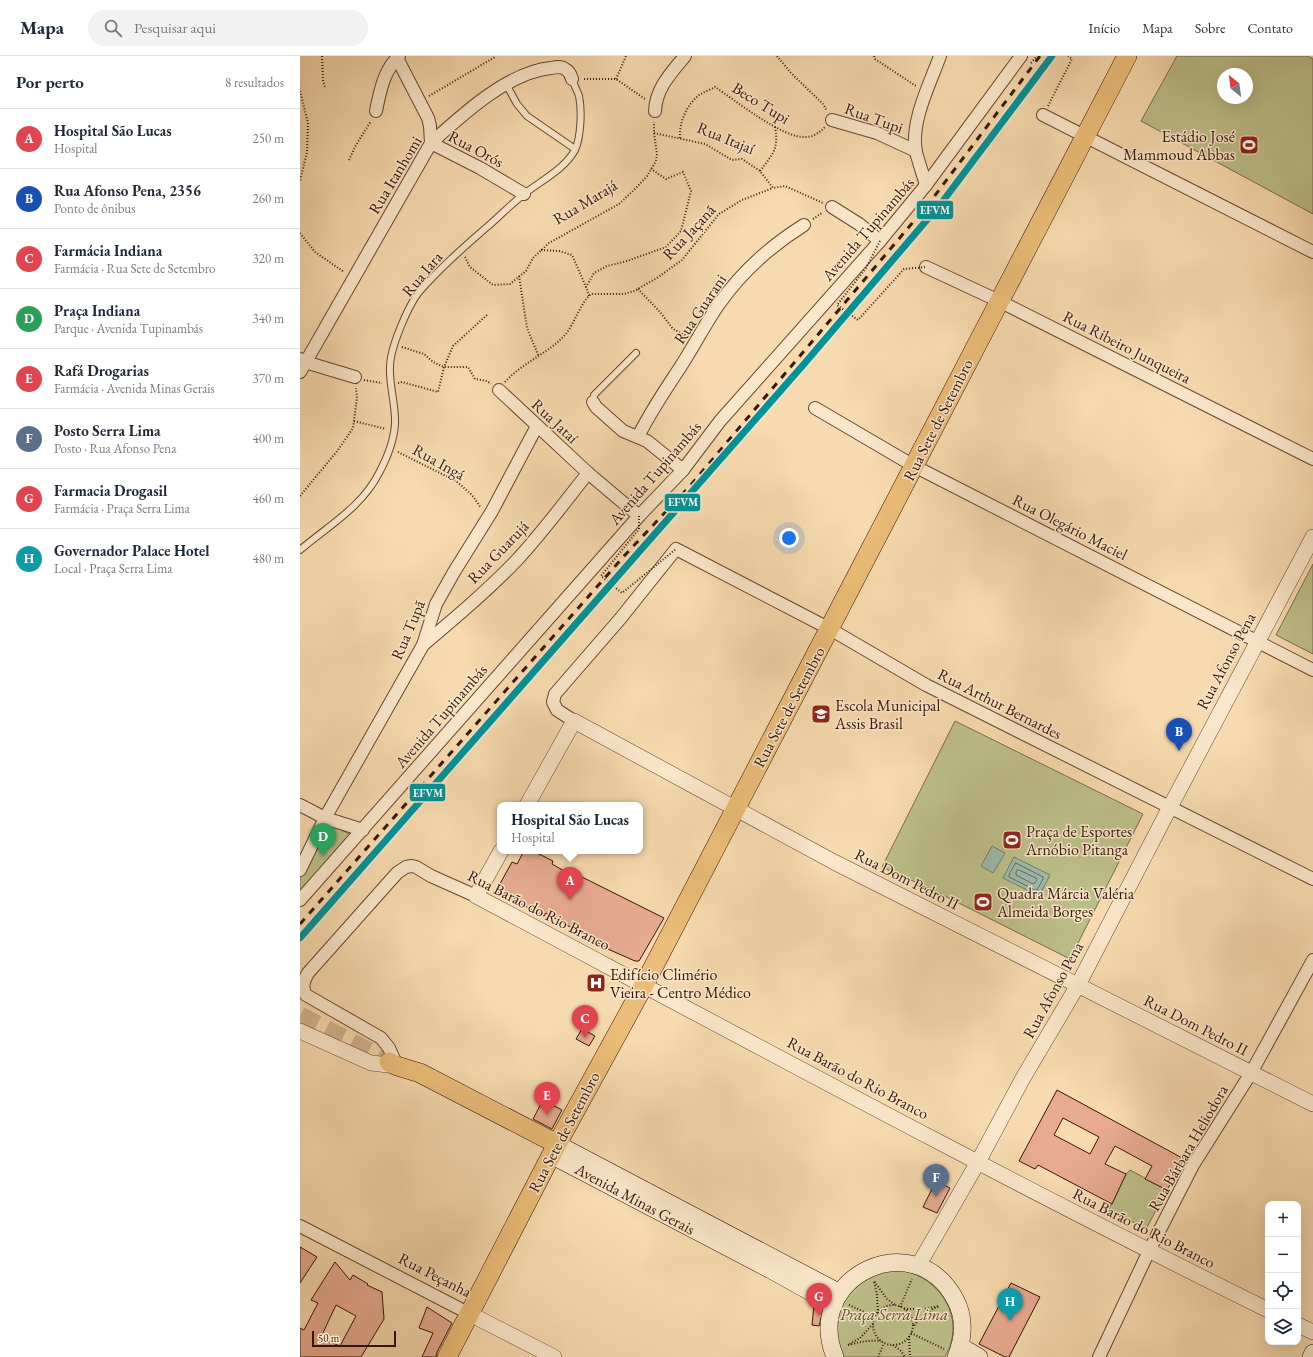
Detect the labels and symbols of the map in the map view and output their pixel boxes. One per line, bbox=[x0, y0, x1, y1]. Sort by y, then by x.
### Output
north arrow bbox=[1217, 68, 1253, 104]
street label: Beco Tupi bbox=[728, 77, 794, 129]
street label: Rua Tupi bbox=[842, 98, 906, 138]
street label: Rua Itajaí bbox=[694, 117, 758, 159]
street label: Rua Orós bbox=[445, 126, 507, 172]
place label: Estádio José Mammoud Abbas bbox=[1123, 126, 1235, 165]
street label: Rua Itanhomi bbox=[364, 132, 427, 218]
sports icon: Estádio José Mammoud Abbas bbox=[1238, 134, 1260, 156]
street label: Avenida Tupinambás bbox=[816, 173, 919, 286]
street label: Rua Marajá bbox=[549, 174, 622, 229]
street label: Rua Jaçanã bbox=[658, 199, 721, 264]
line badge: EFVM bbox=[916, 200, 954, 220]
text: EFVM bbox=[920, 203, 950, 217]
street label: Rua Iara bbox=[397, 246, 447, 301]
street label: Rua Guarani bbox=[669, 270, 731, 348]
street label: Rua Ribeiro Junqueira bbox=[1060, 306, 1195, 389]
street label: Rua Sete de Setembro bbox=[898, 355, 978, 484]
street label: Rua Jataí bbox=[527, 394, 583, 448]
street label: Avenida Tupinambás bbox=[603, 417, 706, 530]
street label: Rua Ingá bbox=[409, 439, 469, 485]
street label: Rua Olegário Maciel bbox=[1009, 489, 1131, 565]
line badge: EFVM bbox=[664, 493, 701, 512]
text: EFVM bbox=[668, 495, 698, 509]
street label: Rua Guarujá bbox=[463, 516, 534, 588]
your location bbox=[779, 528, 799, 548]
street label: Rua Tupã bbox=[386, 596, 430, 663]
street label: Rua Afonso Pena bbox=[1192, 608, 1261, 713]
street label: Rua Sete de Setembro bbox=[748, 643, 830, 771]
street label: Avenida Tupinambás bbox=[389, 660, 492, 773]
street label: Rua Arthur Bernardes bbox=[934, 664, 1066, 744]
place label: Escola Municipal Assis Brasil bbox=[834, 695, 941, 734]
school or university icon: Escola Municipal Assis Brasil bbox=[810, 703, 832, 725]
pin: B bbox=[1166, 718, 1192, 751]
line badge: EFVM bbox=[409, 783, 446, 802]
text: EFVM bbox=[413, 786, 443, 800]
place label: Praça de Esportes Arnóbio Pitanga bbox=[1025, 821, 1132, 860]
pin: D bbox=[310, 823, 336, 856]
sports icon: Praça de Esportes Arnóbio Pitanga bbox=[1001, 829, 1023, 851]
street label: Rua Dom Pedro II bbox=[851, 844, 963, 915]
street label: Rua Barão do Rio Branco bbox=[464, 865, 614, 955]
pin: A bbox=[557, 867, 583, 900]
place label: Quadra Márcia Valéria Almeida Borges bbox=[996, 883, 1135, 922]
sports icon: Quadra Márcia Valéria Almeida Borges bbox=[972, 891, 994, 913]
street label: Rua Afonso Pena bbox=[1018, 938, 1088, 1042]
place label: Edifício Climério Vieira - Centro Médico bbox=[610, 964, 751, 1003]
hospital icon: Edifício Climério Vieira - Centro Médico bbox=[585, 972, 607, 994]
street label: Rua Dom Pedro II bbox=[1140, 990, 1252, 1061]
pin: C bbox=[572, 1005, 598, 1038]
street label: Rua Barão do Rio Branco bbox=[784, 1032, 932, 1124]
street label: Rua Sete de Setembro bbox=[523, 1068, 605, 1196]
street label: Rua Bárbara Heliodora bbox=[1143, 1081, 1233, 1215]
pin: E bbox=[534, 1082, 560, 1115]
street label: Avenida Minas Gerais bbox=[570, 1158, 699, 1240]
pin: F bbox=[923, 1164, 949, 1197]
street label: Rua Barão do Rio Branco bbox=[1069, 1183, 1219, 1273]
street label: Rua Peçanha bbox=[395, 1248, 476, 1303]
pin: G bbox=[806, 1283, 832, 1316]
pin: H bbox=[997, 1288, 1023, 1321]
park label: Praça Serra Lima bbox=[840, 1304, 948, 1325]
scale bar bbox=[312, 1329, 396, 1348]

